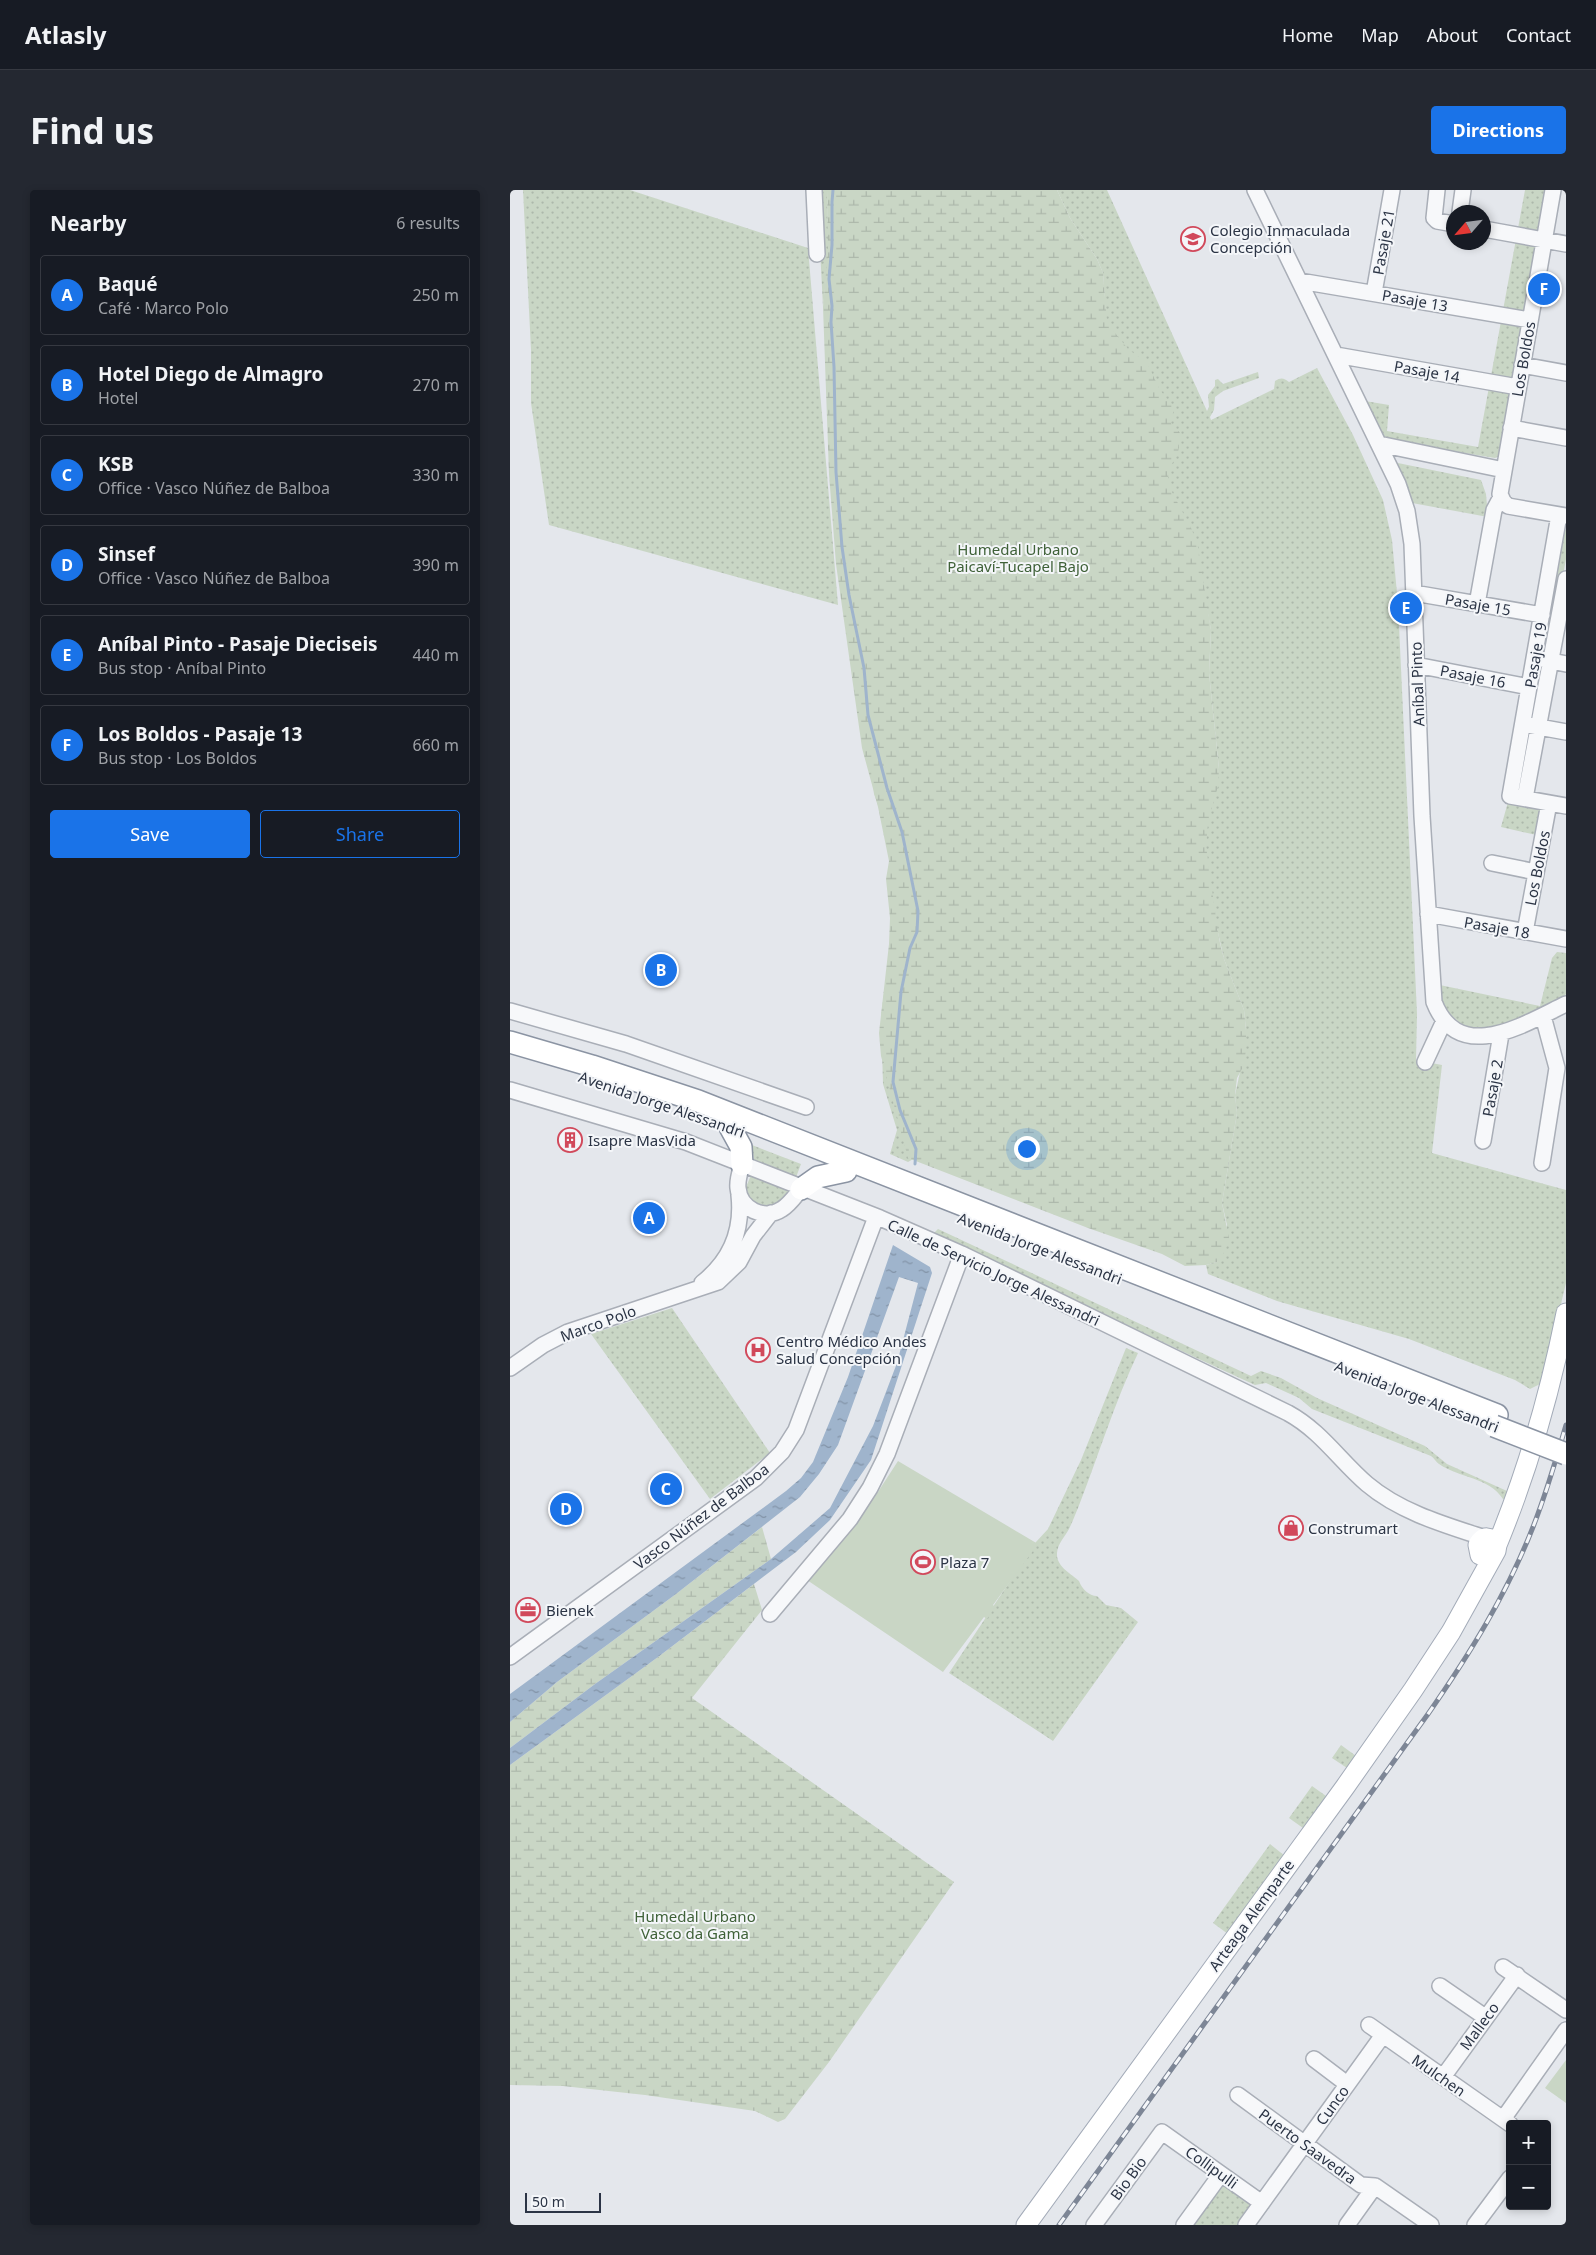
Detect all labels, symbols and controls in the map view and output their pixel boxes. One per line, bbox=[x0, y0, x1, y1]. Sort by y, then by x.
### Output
text: Atlasly bbox=[25, 18, 106, 51]
text: Home bbox=[1282, 23, 1333, 47]
text: Map bbox=[1361, 23, 1399, 47]
text: About bbox=[1427, 23, 1478, 47]
text: Contact bbox=[1506, 23, 1571, 47]
button: Directions bbox=[1431, 106, 1566, 154]
text: Find us bbox=[30, 107, 154, 154]
north arrow bbox=[1446, 205, 1491, 250]
street label: Pasaje 21 bbox=[1367, 208, 1399, 276]
text: Nearby bbox=[50, 209, 126, 237]
text: 6 results bbox=[396, 212, 460, 234]
place label: Colegio Inmaculada Concepción bbox=[1210, 220, 1350, 257]
school or university icon: Colegio Inmaculada Concepción bbox=[1180, 226, 1206, 252]
pin: F bbox=[1528, 270, 1560, 308]
text: Baqué bbox=[98, 271, 158, 297]
text: A bbox=[61, 284, 73, 306]
text: 250 m bbox=[412, 284, 459, 306]
street label: Pasaje 13 bbox=[1381, 284, 1449, 316]
text: Café · Marco Polo bbox=[98, 297, 229, 319]
street label: Los Boldos bbox=[1507, 320, 1539, 398]
street label: Pasaje 14 bbox=[1393, 355, 1462, 387]
text: Hotel Diego de Almagro bbox=[98, 361, 323, 387]
text: B bbox=[62, 374, 72, 396]
text: 270 m bbox=[412, 374, 459, 396]
text: Hotel bbox=[98, 387, 138, 409]
text: KSB bbox=[98, 451, 134, 477]
text: C bbox=[62, 464, 72, 486]
text: 330 m bbox=[412, 464, 459, 486]
text: Office · Vasco Núñez de Balboa bbox=[98, 477, 330, 499]
park label: Humedal Urbano Paicaví-Tucapel Bajo bbox=[947, 539, 1089, 576]
text: Sinsef bbox=[98, 541, 155, 567]
text: D bbox=[61, 554, 73, 576]
text: 390 m bbox=[412, 554, 459, 576]
text: Office · Vasco Núñez de Balboa bbox=[98, 567, 330, 589]
street label: Pasaje 15 bbox=[1444, 588, 1512, 620]
pin: E bbox=[1390, 589, 1422, 627]
street label: Pasaje 19 bbox=[1519, 621, 1551, 689]
text: Aníbal Pinto - Pasaje Dieciseis bbox=[98, 631, 378, 657]
street label: Aníbal Pinto bbox=[1406, 641, 1428, 727]
text: E bbox=[63, 644, 71, 666]
text: 440 m bbox=[412, 644, 459, 666]
text: Bus stop · Aníbal Pinto bbox=[98, 657, 266, 679]
street label: Pasaje 16 bbox=[1438, 660, 1508, 692]
text: Los Boldos - Pasaje 13 bbox=[98, 721, 302, 747]
text: F bbox=[63, 734, 71, 756]
text: 660 m bbox=[412, 734, 459, 756]
text: Bus stop · Los Boldos bbox=[98, 747, 257, 769]
button: Save bbox=[50, 810, 250, 858]
button: Share bbox=[260, 810, 460, 858]
street label: Los Boldos bbox=[1520, 829, 1554, 907]
street label: Pasaje 18 bbox=[1463, 911, 1531, 943]
pin: B bbox=[645, 951, 677, 989]
street label: Pasaje 2 bbox=[1477, 1058, 1507, 1118]
street label: Avenida Jorge Alessandri bbox=[576, 1066, 748, 1142]
building icon: Isapre MasVida bbox=[557, 1127, 583, 1153]
place label: Isapre MasVida bbox=[588, 1130, 696, 1150]
your location bbox=[1014, 1136, 1040, 1162]
pin: A bbox=[633, 1199, 665, 1237]
street label: Avenida Jorge Alessandri bbox=[955, 1207, 1125, 1289]
street label: Calle de Servicio Jorge Alessandri bbox=[885, 1214, 1103, 1330]
street label: Marco Polo bbox=[557, 1300, 639, 1346]
place label: Centro Médico Andes Salud Concepción bbox=[776, 1331, 927, 1368]
hospital icon: Centro Médico Andes Salud Concepción bbox=[745, 1337, 771, 1363]
street label: Avenida Jorge Alessandri bbox=[1332, 1355, 1502, 1437]
street label: Vasco Núñez de Balboa bbox=[629, 1459, 773, 1573]
pin: C bbox=[650, 1470, 682, 1508]
pin: D bbox=[550, 1490, 582, 1528]
shop icon: Construmart bbox=[1278, 1515, 1304, 1541]
place label: Construmart bbox=[1308, 1518, 1399, 1538]
sports icon: Plaza 7 bbox=[910, 1549, 936, 1575]
place label: Plaza 7 bbox=[940, 1552, 989, 1572]
office icon: Bienek bbox=[515, 1597, 541, 1623]
place label: Bienek bbox=[546, 1600, 594, 1620]
street label: Arteaga Alemparte bbox=[1204, 1855, 1298, 1975]
park label: Humedal Urbano Vasco da Gama bbox=[634, 1906, 756, 1943]
street label: Malleco bbox=[1455, 1998, 1503, 2054]
street label: Mulchen bbox=[1408, 2049, 1470, 2101]
street label: Cunco bbox=[1311, 2081, 1353, 2129]
street label: Puerto Saavedra bbox=[1255, 2104, 1361, 2188]
map controls bbox=[1506, 2120, 1551, 2210]
button: + bbox=[1506, 2120, 1551, 2165]
street label: Collipulli bbox=[1182, 2141, 1242, 2193]
street label: Bio Bio bbox=[1105, 2152, 1151, 2204]
button: − bbox=[1506, 2165, 1551, 2210]
scale bar bbox=[525, 2190, 601, 2213]
text: 50 m bbox=[532, 2192, 565, 2211]

